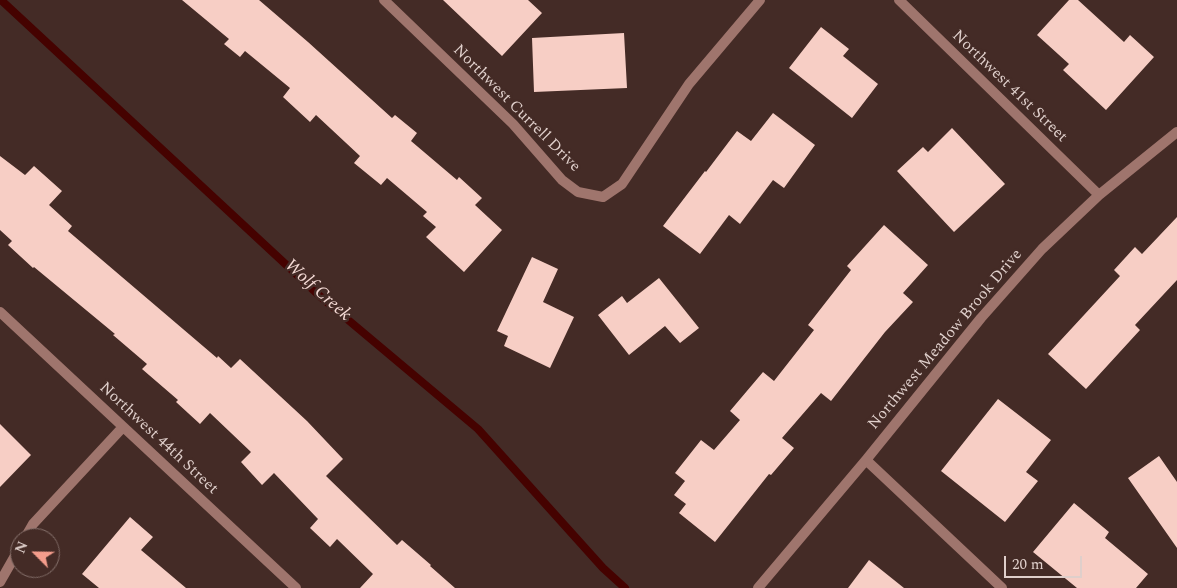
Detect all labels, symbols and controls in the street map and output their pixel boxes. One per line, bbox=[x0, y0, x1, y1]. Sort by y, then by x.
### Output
street label: Northwest 41st Street bbox=[947, 27, 1071, 147]
street label: Northwest Currell Drive bbox=[448, 41, 584, 177]
street label: Northwest Meadow Brook Drive bbox=[865, 246, 1027, 434]
water label: Wolf Creek bbox=[279, 255, 355, 327]
street label: Northwest 44th Street bbox=[94, 379, 222, 499]
north arrow bbox=[10, 528, 60, 578]
text: N bbox=[10, 538, 34, 557]
scale bar bbox=[1007, 546, 1084, 578]
text: 20 m bbox=[1012, 553, 1044, 576]

